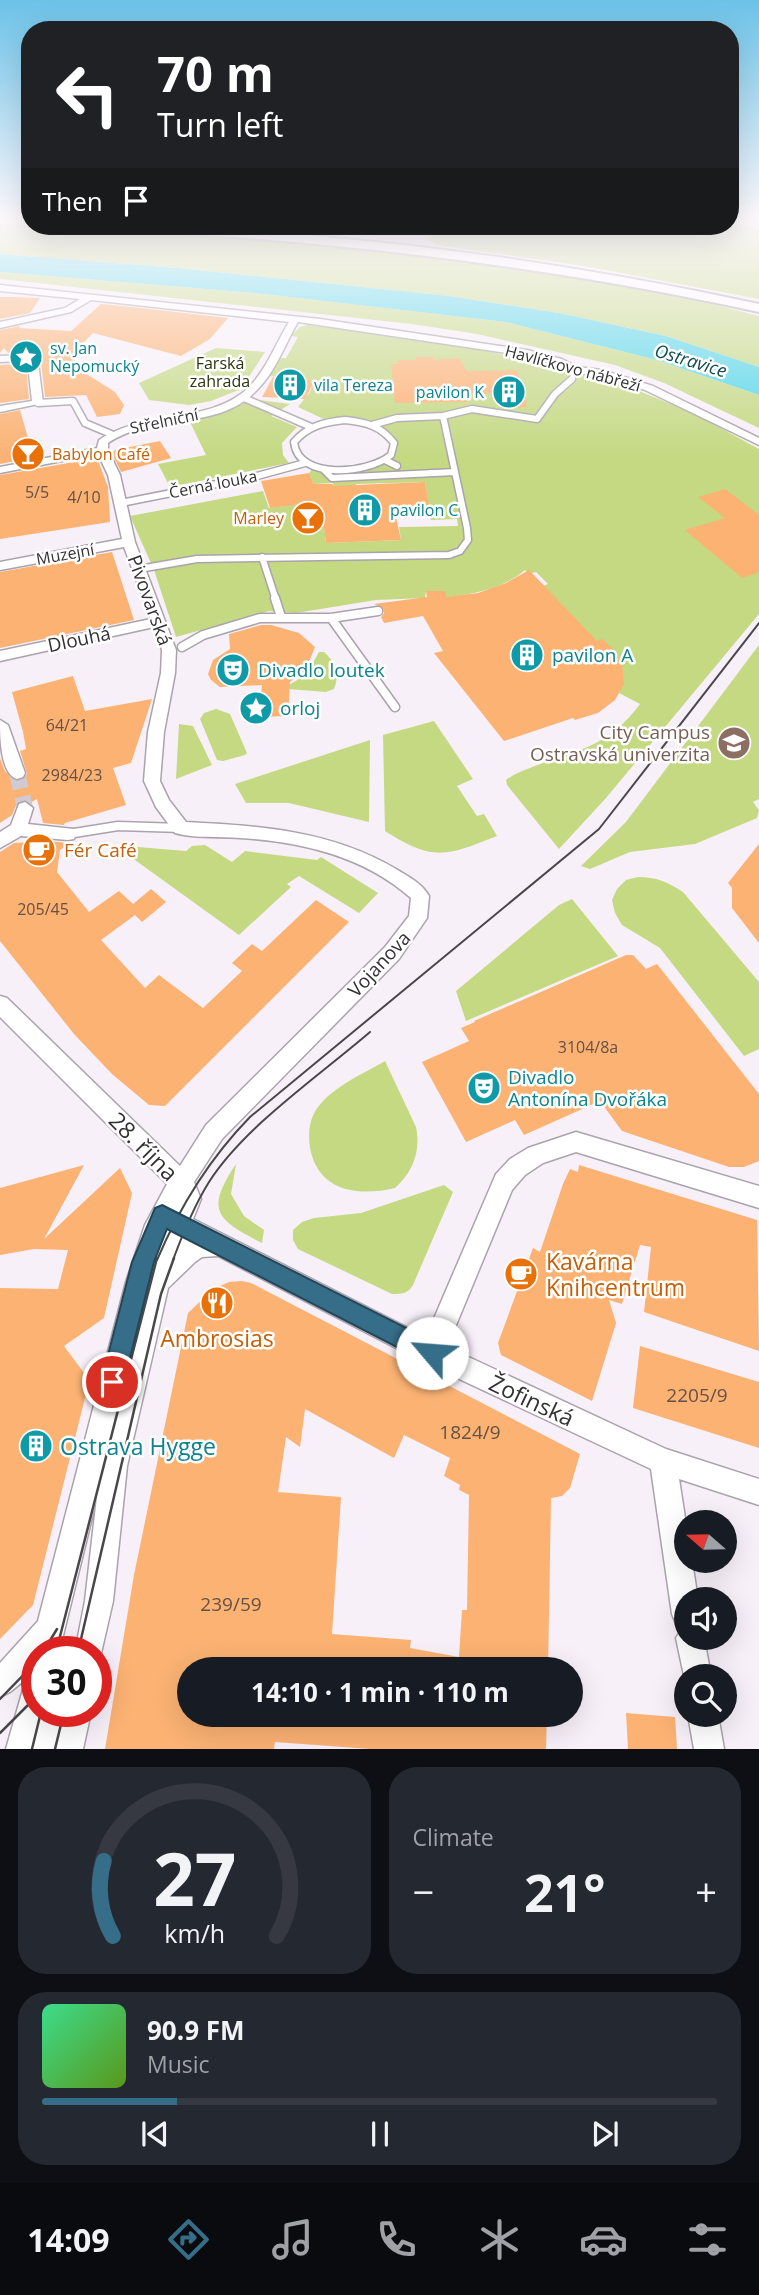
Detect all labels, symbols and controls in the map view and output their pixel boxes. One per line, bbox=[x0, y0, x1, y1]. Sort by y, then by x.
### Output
text: 70 m bbox=[157, 40, 274, 106]
icon: left bbox=[42, 49, 133, 140]
text: Turn left bbox=[157, 103, 283, 146]
icon: arrive bbox=[117, 182, 155, 220]
text: Then bbox=[42, 183, 103, 219]
place label: sv. Jan Nepomucký bbox=[50, 337, 140, 377]
place icon: sv. Jan Nepomucký bbox=[7, 338, 45, 376]
water label: Ostravice bbox=[652, 338, 730, 382]
street label: Havlíčkovo nábřeží bbox=[503, 339, 644, 397]
park label: Farská zahrada bbox=[190, 352, 250, 392]
building icon: vila Tereza bbox=[271, 366, 309, 404]
building icon: pavilon K bbox=[490, 373, 528, 411]
place label: vila Tereza bbox=[314, 374, 393, 396]
place label: pavilon K bbox=[416, 381, 484, 403]
street label: Střelniční bbox=[128, 403, 201, 439]
bar icon: Babylon Café bbox=[9, 435, 47, 473]
place label: Babylon Café bbox=[52, 443, 150, 465]
street label: Černá louka bbox=[167, 465, 259, 503]
house number: 5/5 bbox=[25, 481, 49, 503]
house number: 4/10 bbox=[67, 486, 101, 508]
building icon: pavilon C bbox=[346, 491, 384, 529]
bar icon: Marley bbox=[289, 499, 327, 537]
place label: pavilon C bbox=[390, 499, 458, 521]
place label: Marley bbox=[233, 507, 285, 529]
street label: Muzejní bbox=[34, 538, 97, 570]
street label: Pivovarská bbox=[122, 551, 178, 649]
street label: Dlouhá bbox=[45, 620, 113, 658]
building icon: pavilon A bbox=[508, 636, 546, 674]
place label: pavilon A bbox=[552, 642, 633, 668]
theatre icon: Divadlo loutek bbox=[214, 651, 252, 689]
place label: Divadlo loutek bbox=[258, 657, 385, 683]
place icon: orloj bbox=[237, 689, 275, 727]
place label: orloj bbox=[280, 695, 320, 721]
house number: 64/21 bbox=[46, 714, 88, 736]
place label: City Campus Ostravská univerzita bbox=[530, 719, 710, 767]
school or university icon: City Campus Ostravská univerzita bbox=[715, 724, 753, 762]
house number: 2984/23 bbox=[42, 764, 102, 786]
cafe icon: Fér Café bbox=[20, 831, 58, 869]
place label: Fér Café bbox=[64, 837, 137, 863]
house number: 205/45 bbox=[17, 898, 69, 920]
street label: Vojanova bbox=[342, 925, 416, 1003]
house number: 3104/8a bbox=[558, 1036, 618, 1058]
place label: Divadlo Antonína Dvořáka bbox=[508, 1064, 667, 1112]
theatre icon: Divadlo Antonína Dvořáka bbox=[465, 1069, 503, 1107]
street label: 28. října bbox=[102, 1104, 186, 1188]
place label: Kavárna Knihcentrum bbox=[546, 1245, 685, 1303]
cafe icon: Kavárna Knihcentrum bbox=[502, 1255, 540, 1293]
restaurant icon: Ambrosias bbox=[198, 1284, 236, 1322]
position arrow bbox=[395, 1316, 469, 1390]
place label: Ambrosias bbox=[160, 1322, 274, 1354]
pin bbox=[82, 1352, 142, 1412]
icon: arrive bbox=[93, 1363, 131, 1401]
street label: Žofinská bbox=[484, 1366, 580, 1434]
house number: 2205/9 bbox=[666, 1382, 728, 1408]
house number: 1824/9 bbox=[439, 1419, 501, 1445]
building icon: Ostrava Hygge bbox=[17, 1427, 55, 1465]
place label: Ostrava Hygge bbox=[60, 1430, 216, 1462]
north arrow bbox=[674, 1510, 737, 1573]
map controls bbox=[674, 1510, 737, 1727]
button: sound bbox=[674, 1587, 737, 1650]
house number: 239/59 bbox=[200, 1591, 262, 1617]
speed limit sign: 30 bbox=[21, 1636, 112, 1727]
button: search bbox=[674, 1664, 737, 1727]
text: 14:10 · 1 min · 110 m bbox=[251, 1674, 509, 1710]
text: Climate bbox=[413, 1821, 494, 1853]
text: 27 bbox=[153, 1829, 236, 1928]
text: 21° bbox=[524, 1856, 606, 1927]
text: − bbox=[413, 1865, 434, 1917]
text: + bbox=[695, 1865, 717, 1917]
text: km/h bbox=[164, 1916, 225, 1950]
text: 90.9 FM bbox=[147, 2012, 245, 2048]
text: Music bbox=[147, 2048, 210, 2080]
icon: previous bbox=[136, 2115, 174, 2153]
icon: pause bbox=[361, 2115, 399, 2153]
icon: next bbox=[586, 2115, 624, 2153]
icon: directions bbox=[164, 2215, 213, 2264]
icon: music bbox=[268, 2215, 317, 2264]
icon: phone bbox=[372, 2215, 421, 2264]
icon: climate bbox=[475, 2215, 524, 2264]
icon: car bbox=[579, 2215, 628, 2264]
icon: filters bbox=[683, 2215, 732, 2264]
text: 14:09 bbox=[27, 2218, 110, 2261]

